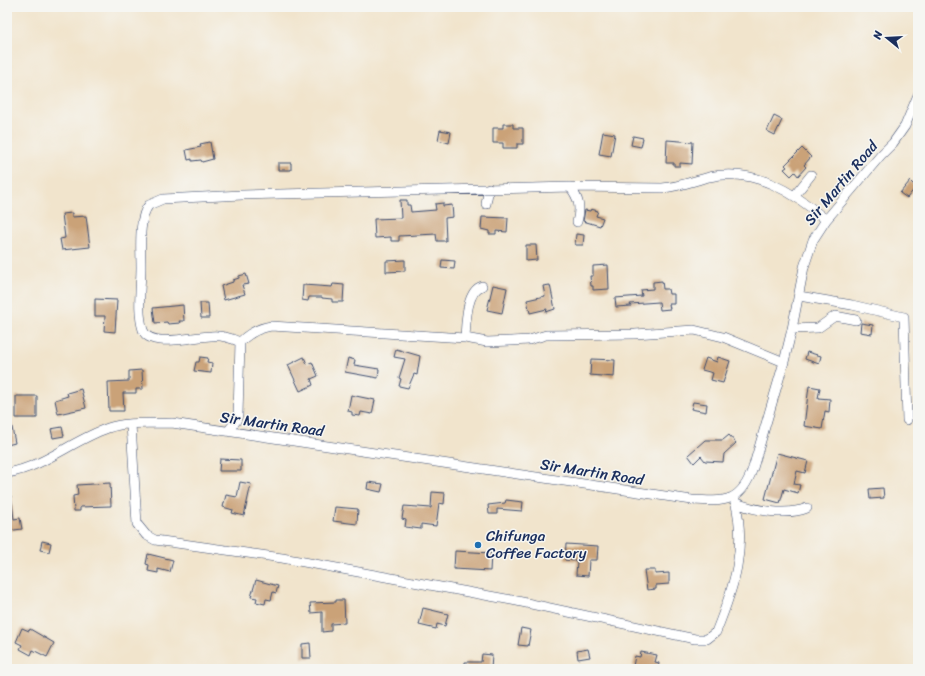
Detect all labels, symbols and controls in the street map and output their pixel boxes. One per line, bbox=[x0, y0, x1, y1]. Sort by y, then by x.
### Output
north arrow bbox=[867, 18, 907, 58]
text: N bbox=[867, 28, 888, 43]
street label: Sir Martin Road bbox=[797, 134, 885, 231]
street label: Sir Martin Road bbox=[218, 404, 327, 444]
street label: Sir Martin Road bbox=[538, 451, 647, 493]
place label: Chifunga Coffee Factory bbox=[486, 523, 587, 566]
marker: Chifunga Coffee Factory bbox=[473, 540, 483, 550]

